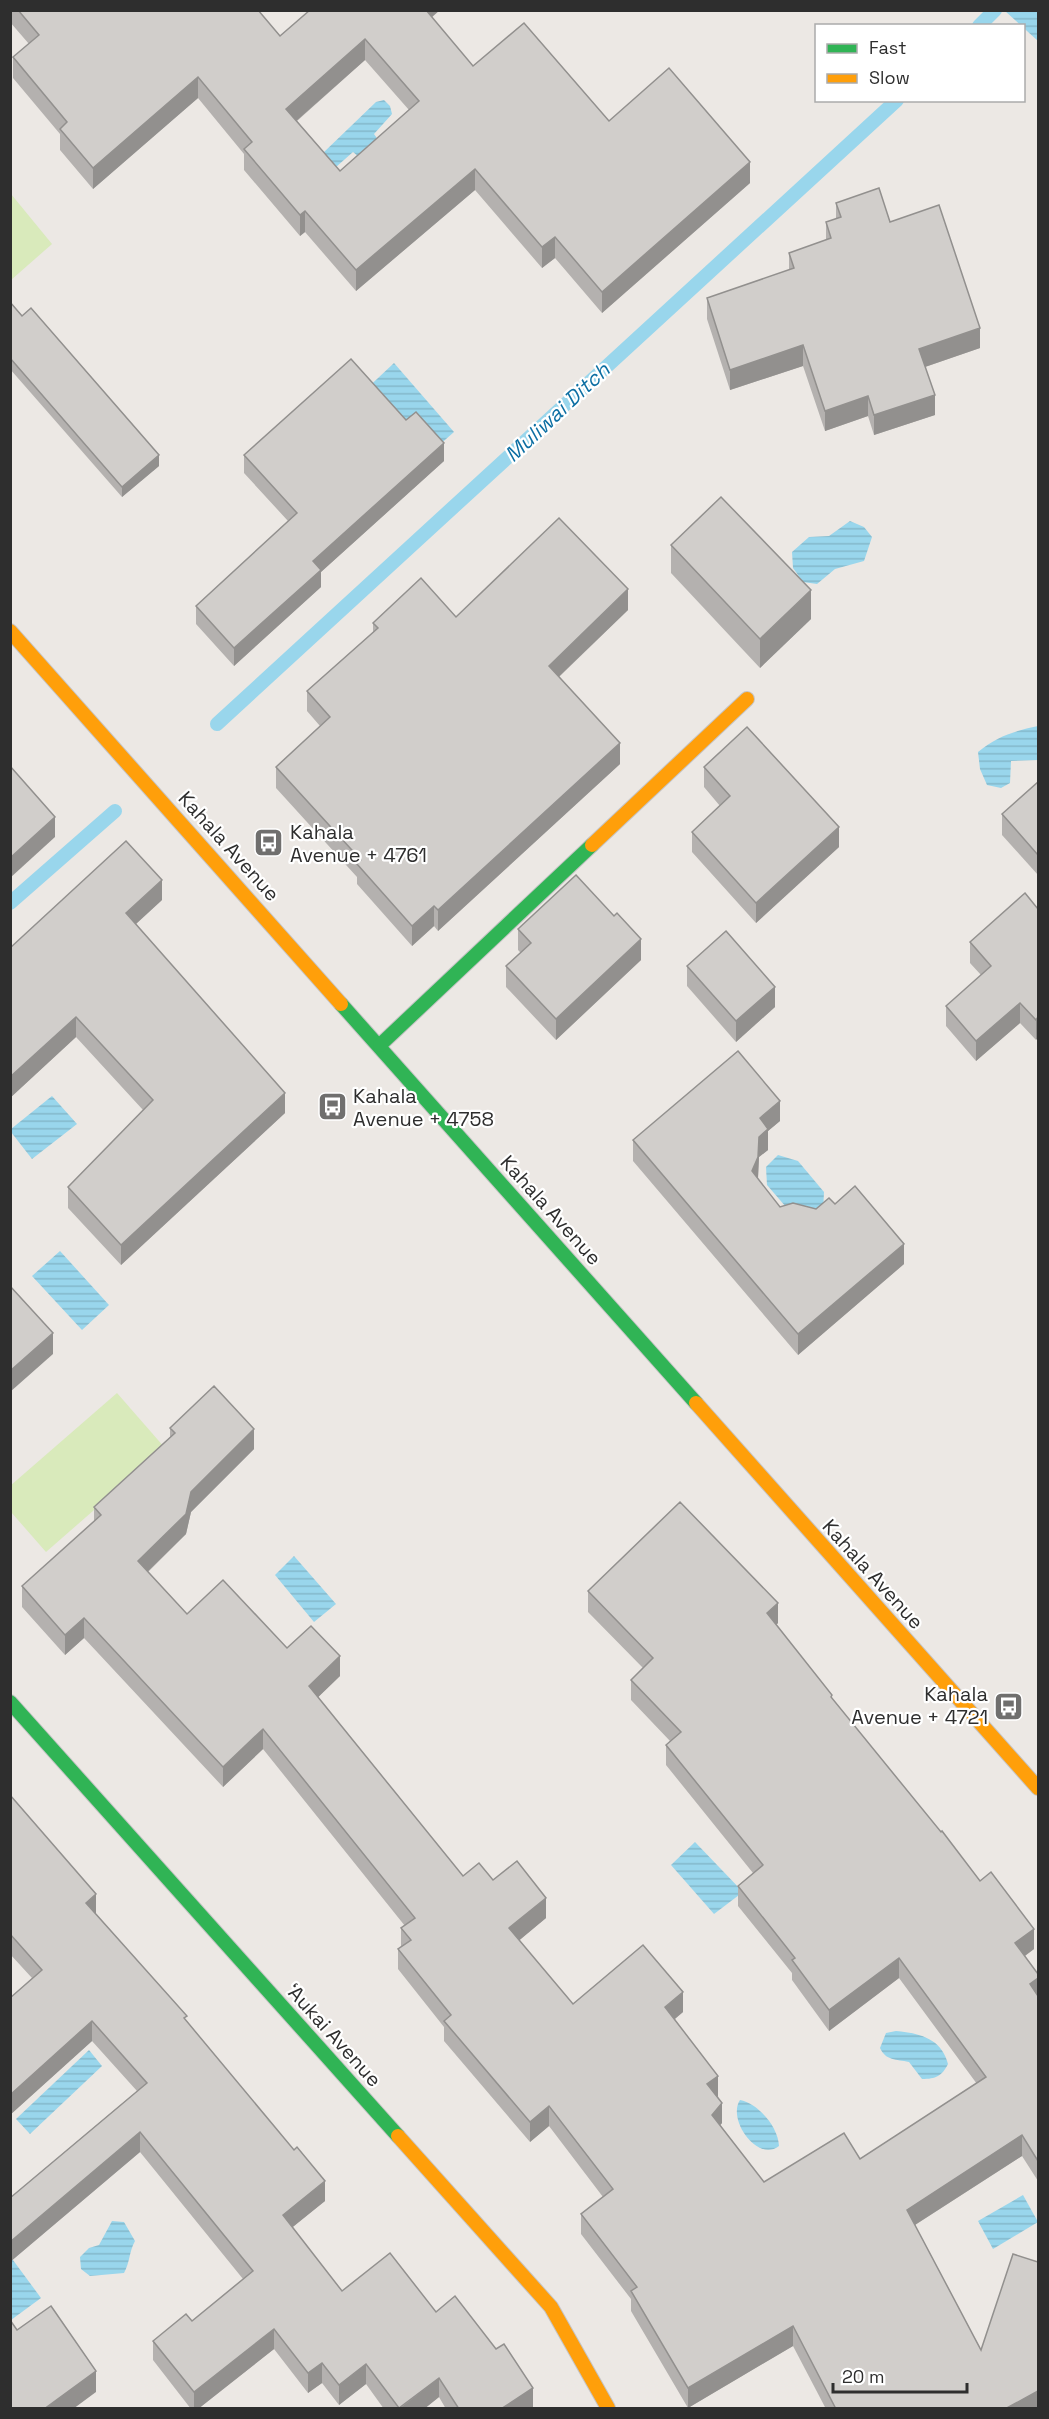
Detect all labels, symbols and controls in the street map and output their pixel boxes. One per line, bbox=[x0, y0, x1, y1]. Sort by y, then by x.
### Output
legend bbox=[815, 24, 1025, 102]
text: Fast bbox=[869, 36, 906, 59]
text: Slow bbox=[869, 66, 910, 89]
water label: Muliwai Ditch bbox=[499, 356, 616, 468]
street label: Kahala Avenue bbox=[173, 786, 285, 906]
place label: Kahala Avenue + 4761 bbox=[290, 819, 427, 868]
bus stop icon: Kahala Avenue + 4761 bbox=[253, 827, 285, 859]
place label: Kahala Avenue + 4758 bbox=[353, 1083, 494, 1132]
bus stop icon: Kahala Avenue + 4758 bbox=[316, 1091, 348, 1123]
street label: Kahala Avenue bbox=[495, 1150, 607, 1270]
street label: Kahala Avenue bbox=[817, 1514, 929, 1634]
place label: Kahala Avenue + 4721 bbox=[851, 1681, 988, 1730]
bus stop icon: Kahala Avenue + 4721 bbox=[993, 1690, 1025, 1722]
street label: ʻAukai Avenue bbox=[281, 1978, 387, 2092]
scale bar bbox=[833, 2356, 966, 2394]
text: 20 m bbox=[842, 2365, 885, 2388]

